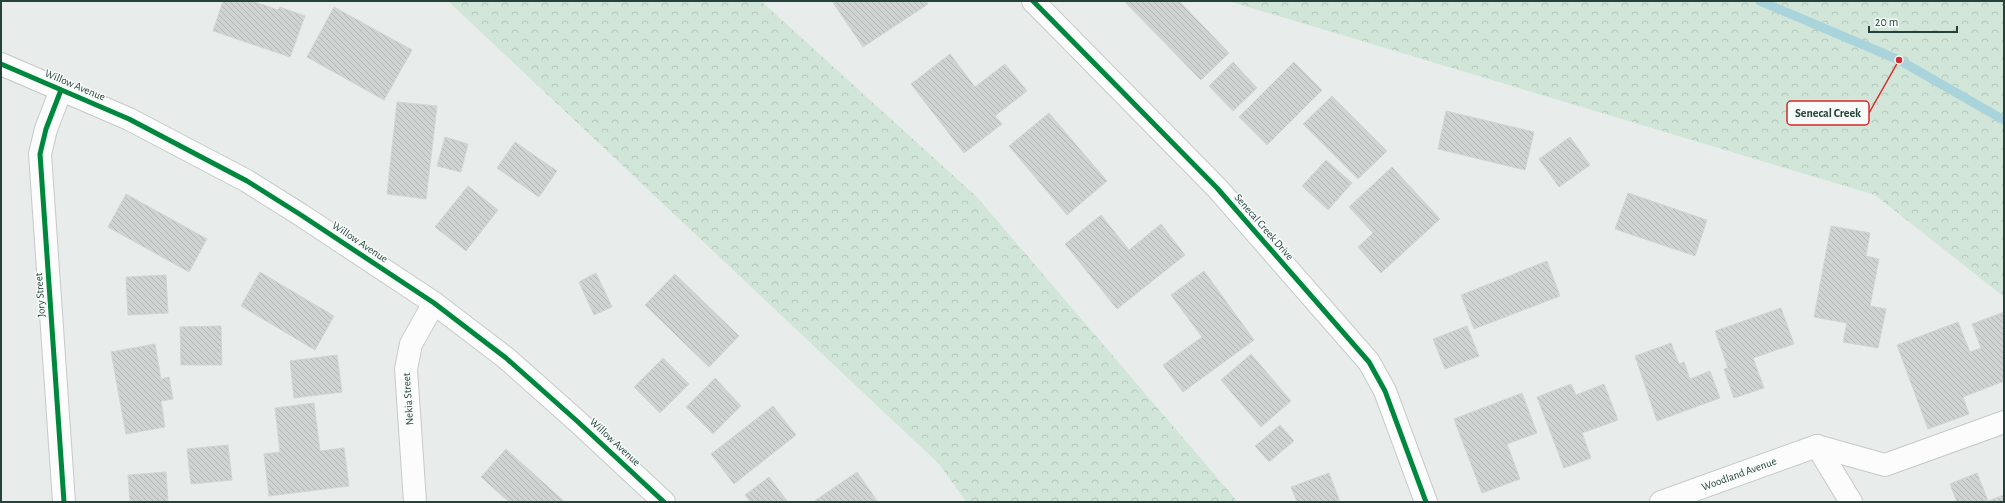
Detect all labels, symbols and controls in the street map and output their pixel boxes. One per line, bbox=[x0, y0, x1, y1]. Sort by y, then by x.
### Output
scale bar bbox=[1869, 8, 1957, 34]
text: 20 m bbox=[1875, 16, 1898, 28]
street label: Willow Avenue bbox=[43, 67, 107, 103]
callout: Senecal Creek bbox=[1787, 101, 1869, 125]
text: Senecal Creek bbox=[1795, 107, 1861, 119]
street label: Senecal Creek Drive bbox=[1232, 192, 1296, 262]
street label: Willow Avenue bbox=[330, 219, 390, 265]
street label: Jory Street bbox=[33, 272, 47, 318]
street label: Nekia Street bbox=[401, 372, 415, 426]
street label: Willow Avenue bbox=[588, 416, 642, 468]
street label: Woodland Avenue bbox=[1700, 455, 1778, 493]

